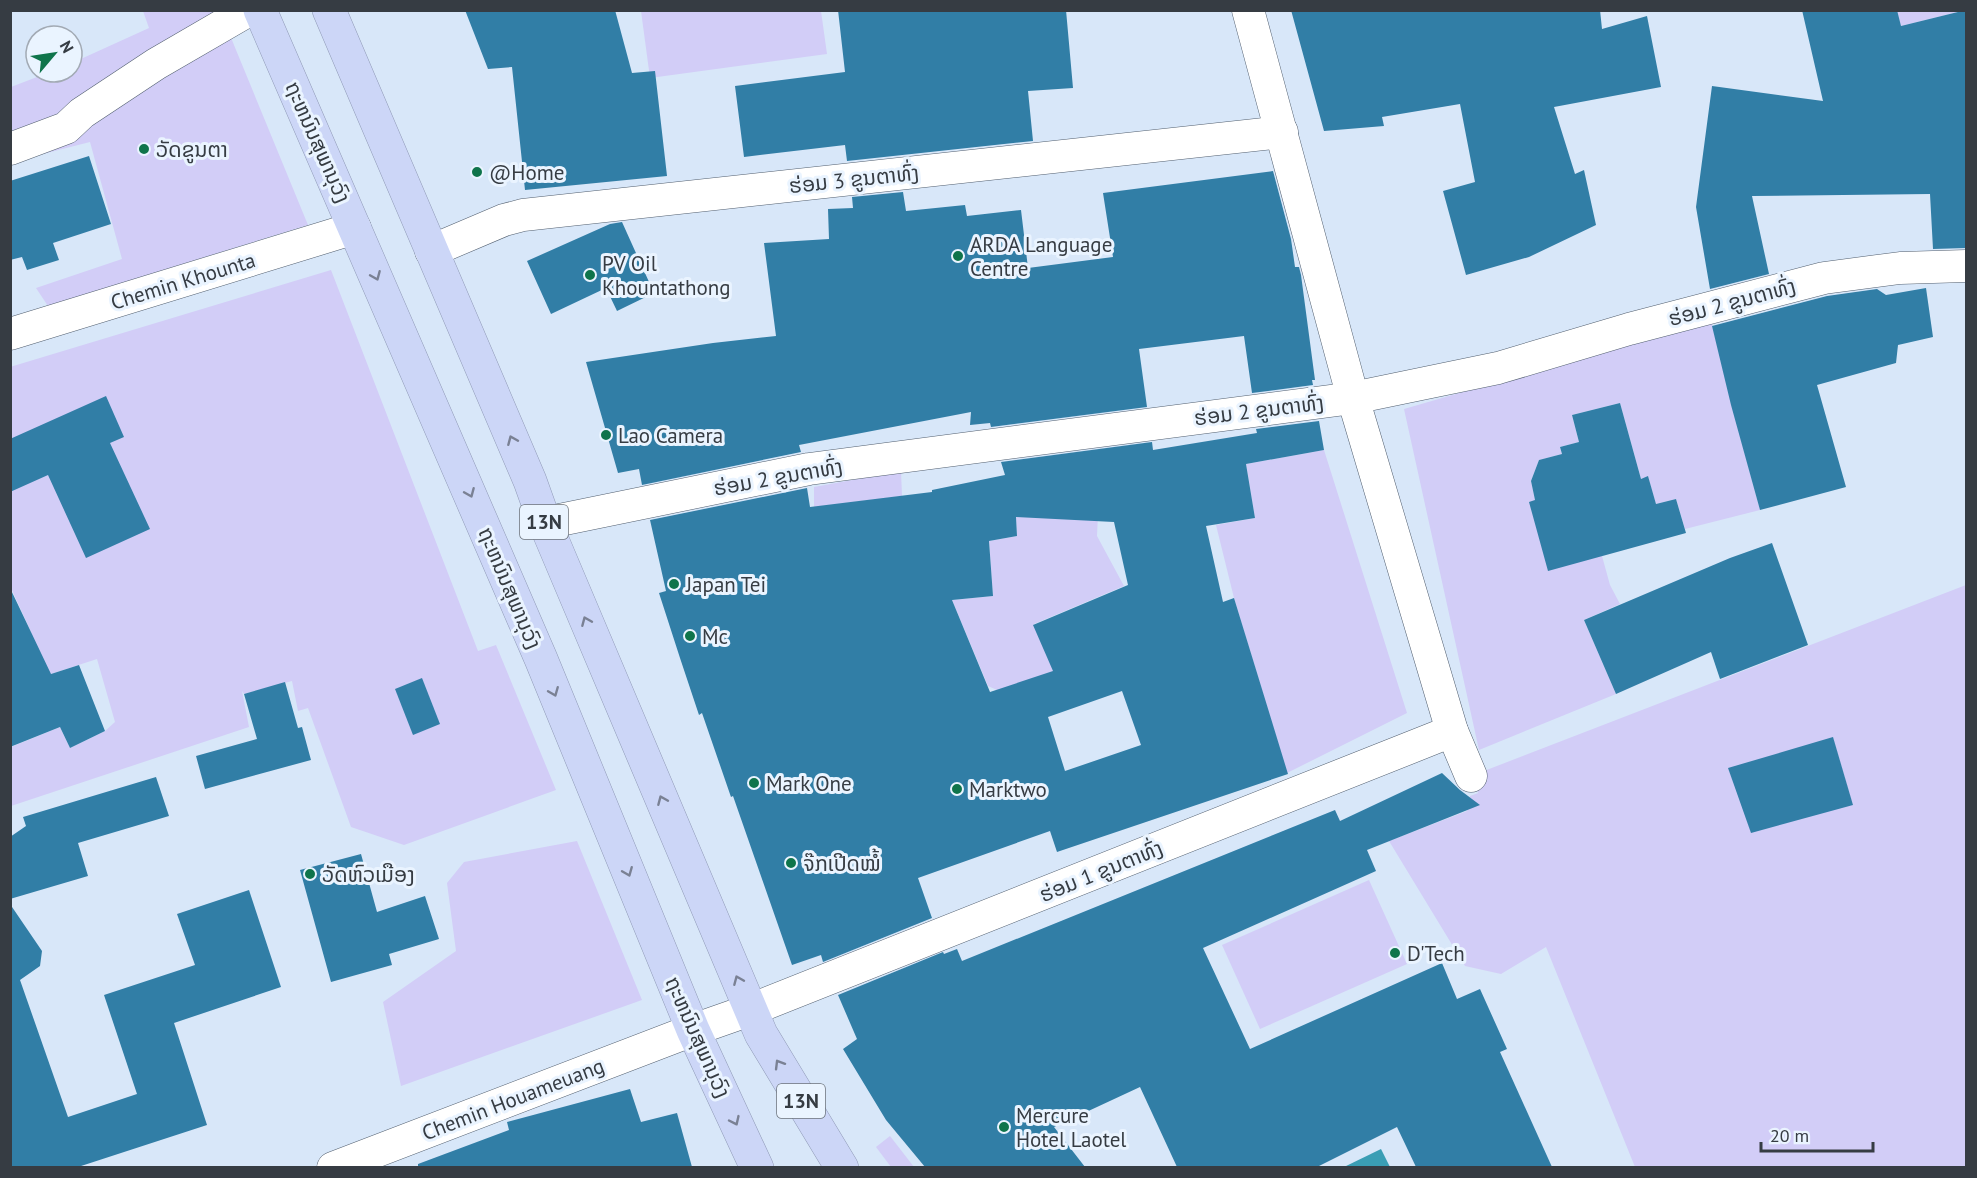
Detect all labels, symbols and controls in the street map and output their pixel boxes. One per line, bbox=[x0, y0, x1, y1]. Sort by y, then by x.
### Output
north arrow bbox=[24, 24, 84, 84]
text: N bbox=[56, 37, 78, 56]
street label: ຖະຫນົນສຸພານຸວົງ bbox=[278, 77, 357, 207]
place label: ວັດຂູນຕາ bbox=[156, 136, 228, 164]
marker: ວັດຂູນຕາ bbox=[137, 142, 151, 156]
street label: ຮ່ອມ 3 ຂູນຕາທົ່ງ bbox=[788, 158, 920, 200]
place label: @Home bbox=[489, 159, 564, 186]
marker: @Home bbox=[470, 165, 484, 179]
place label: ARDA Language Centre bbox=[970, 231, 1112, 282]
street label: Chemin Khounta bbox=[107, 246, 259, 316]
marker: ARDA Language Centre bbox=[951, 249, 965, 263]
place label: PV Oil Khountathong bbox=[602, 250, 731, 301]
marker: PV Oil Khountathong bbox=[583, 268, 597, 282]
one-way arrow bbox=[369, 269, 381, 280]
street label: ຮ່ອມ 2 ຂູນຕາທົ່ງ bbox=[1665, 271, 1799, 333]
street label: ຮ່ອມ 2 ຂູນຕາທົ່ງ bbox=[1192, 388, 1326, 432]
place label: Lao Camera bbox=[618, 422, 723, 449]
marker: Lao Camera bbox=[599, 428, 613, 442]
one-way arrow bbox=[507, 436, 519, 447]
street label: ຮ່ອມ 2 ຂູນຕາທົ່ງ bbox=[711, 452, 845, 503]
one-way arrow bbox=[462, 487, 474, 498]
road number: 13N bbox=[520, 505, 568, 539]
street label: ຖະຫນົນສຸພານຸວົງ bbox=[471, 523, 548, 654]
place label: Japan Tei bbox=[685, 571, 766, 598]
marker: Japan Tei bbox=[667, 577, 681, 591]
one-way arrow bbox=[581, 616, 593, 627]
place label: Mc bbox=[702, 623, 728, 650]
marker: Mc bbox=[683, 629, 697, 643]
one-way arrow bbox=[547, 686, 559, 697]
place label: Mark One bbox=[766, 770, 852, 797]
marker: Mark One bbox=[747, 776, 761, 790]
place label: Marktwo bbox=[969, 776, 1047, 803]
marker: Marktwo bbox=[950, 782, 964, 796]
one-way arrow bbox=[657, 796, 669, 807]
street label: ຮ່ອມ 1 ຂູນຕາທົ່ງ bbox=[1035, 833, 1167, 909]
place label: ຈ໊ກເປີດໝ້ໍ bbox=[803, 848, 881, 877]
marker: ຈ໊ກເປີດໝ້ໍ bbox=[784, 856, 798, 870]
place label: ວັດຫົວເມືອງ bbox=[322, 861, 415, 888]
one-way arrow bbox=[621, 866, 633, 877]
marker: ວັດຫົວເມືອງ bbox=[303, 867, 317, 881]
place label: D'Tech bbox=[1407, 940, 1465, 967]
marker: D'Tech bbox=[1388, 946, 1402, 960]
street label: ຖະຫນົນສຸພານຸວົງ bbox=[658, 972, 737, 1102]
one-way arrow bbox=[733, 975, 745, 986]
street label: Chemin Houameuang bbox=[418, 1052, 608, 1146]
one-way arrow bbox=[774, 1060, 786, 1070]
road number: 13N bbox=[777, 1084, 825, 1118]
place label: Mercure Hotel Laotel bbox=[1016, 1102, 1126, 1153]
one-way arrow bbox=[728, 1115, 740, 1126]
scale bar bbox=[1761, 1115, 1874, 1153]
marker: Mercure Hotel Laotel bbox=[997, 1120, 1011, 1134]
text: 20 m bbox=[1770, 1124, 1809, 1147]

